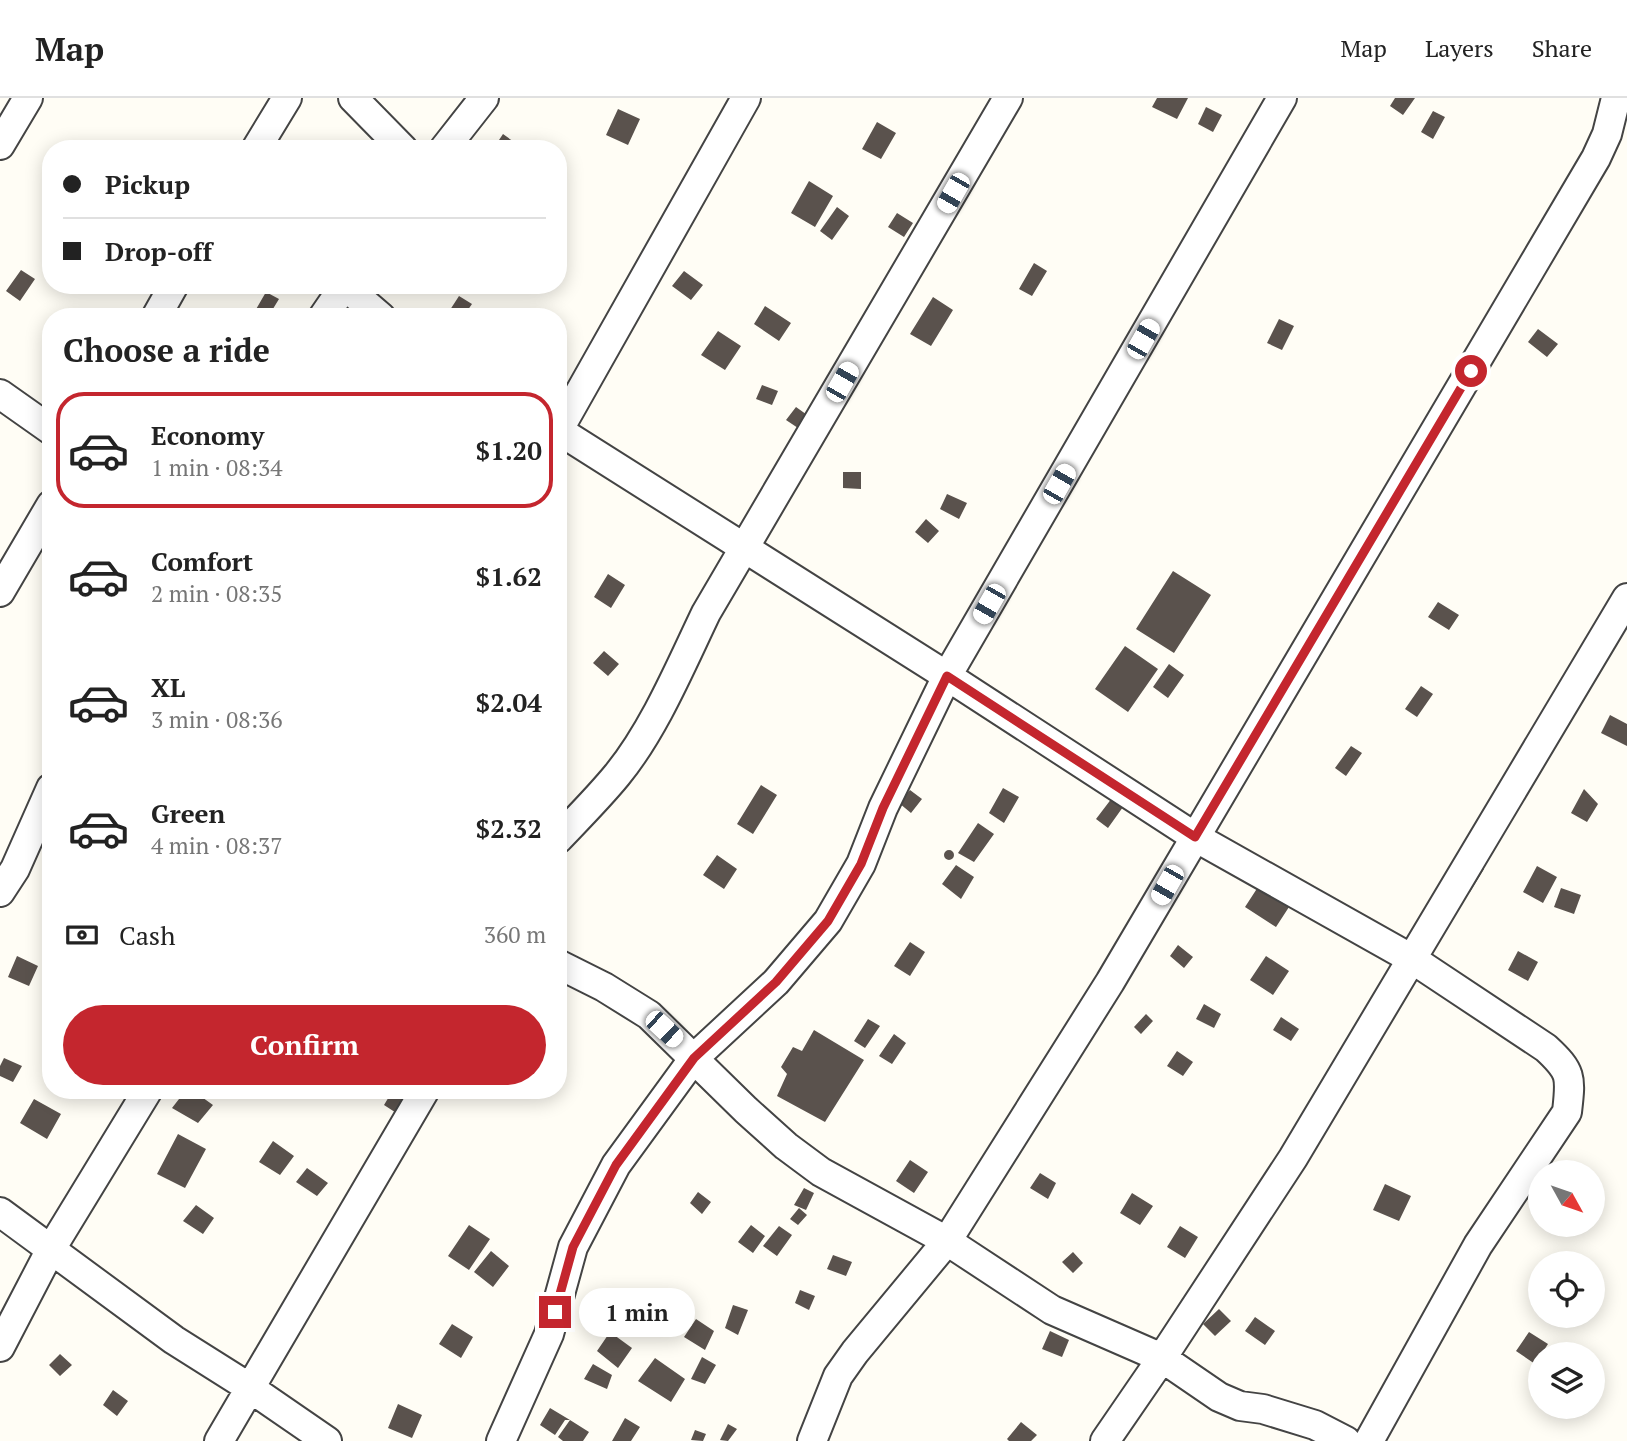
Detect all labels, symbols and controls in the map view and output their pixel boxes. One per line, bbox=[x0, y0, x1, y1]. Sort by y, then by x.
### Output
text: Map bbox=[35, 27, 104, 70]
text: Map bbox=[1340, 32, 1387, 64]
text: Layers bbox=[1425, 32, 1494, 64]
text: Share bbox=[1532, 32, 1592, 64]
text: Pickup bbox=[105, 167, 190, 201]
car bbox=[934, 170, 973, 216]
text: Drop-off bbox=[105, 234, 212, 268]
car bbox=[1124, 316, 1163, 362]
text: Choose a ride bbox=[63, 329, 270, 371]
route start bbox=[1455, 355, 1487, 387]
car bbox=[823, 359, 862, 405]
text: Economy bbox=[151, 418, 264, 452]
icon: car bbox=[67, 419, 130, 482]
text: $1.20 bbox=[476, 433, 542, 467]
text: 1 min · 08:34 bbox=[151, 452, 283, 483]
car bbox=[1040, 461, 1079, 507]
text: Comfort bbox=[151, 544, 253, 578]
icon: car bbox=[67, 545, 130, 608]
text: $1.62 bbox=[476, 559, 542, 593]
text: 2 min · 08:35 bbox=[151, 578, 283, 609]
car bbox=[970, 581, 1009, 627]
text: XL bbox=[151, 670, 185, 704]
icon: car bbox=[67, 671, 130, 734]
text: $2.04 bbox=[476, 685, 542, 719]
text: 3 min · 08:36 bbox=[151, 704, 283, 735]
text: Green bbox=[151, 796, 225, 830]
icon: car bbox=[67, 797, 130, 860]
text: $2.32 bbox=[476, 811, 542, 845]
text: 4 min · 08:37 bbox=[151, 830, 283, 861]
car bbox=[1148, 862, 1187, 908]
icon: cash bbox=[63, 916, 101, 954]
text: Cash bbox=[119, 918, 175, 952]
text: 360 m bbox=[484, 919, 546, 950]
button: Confirm bbox=[63, 1005, 546, 1085]
car bbox=[642, 1007, 687, 1051]
north arrow bbox=[1528, 1160, 1605, 1237]
map controls bbox=[1528, 1160, 1605, 1419]
button: locate bbox=[1528, 1251, 1605, 1328]
callout: 1 min bbox=[580, 1288, 695, 1336]
route end bbox=[539, 1296, 571, 1328]
text: 1 min bbox=[606, 1297, 668, 1328]
button: layers bbox=[1528, 1342, 1605, 1419]

